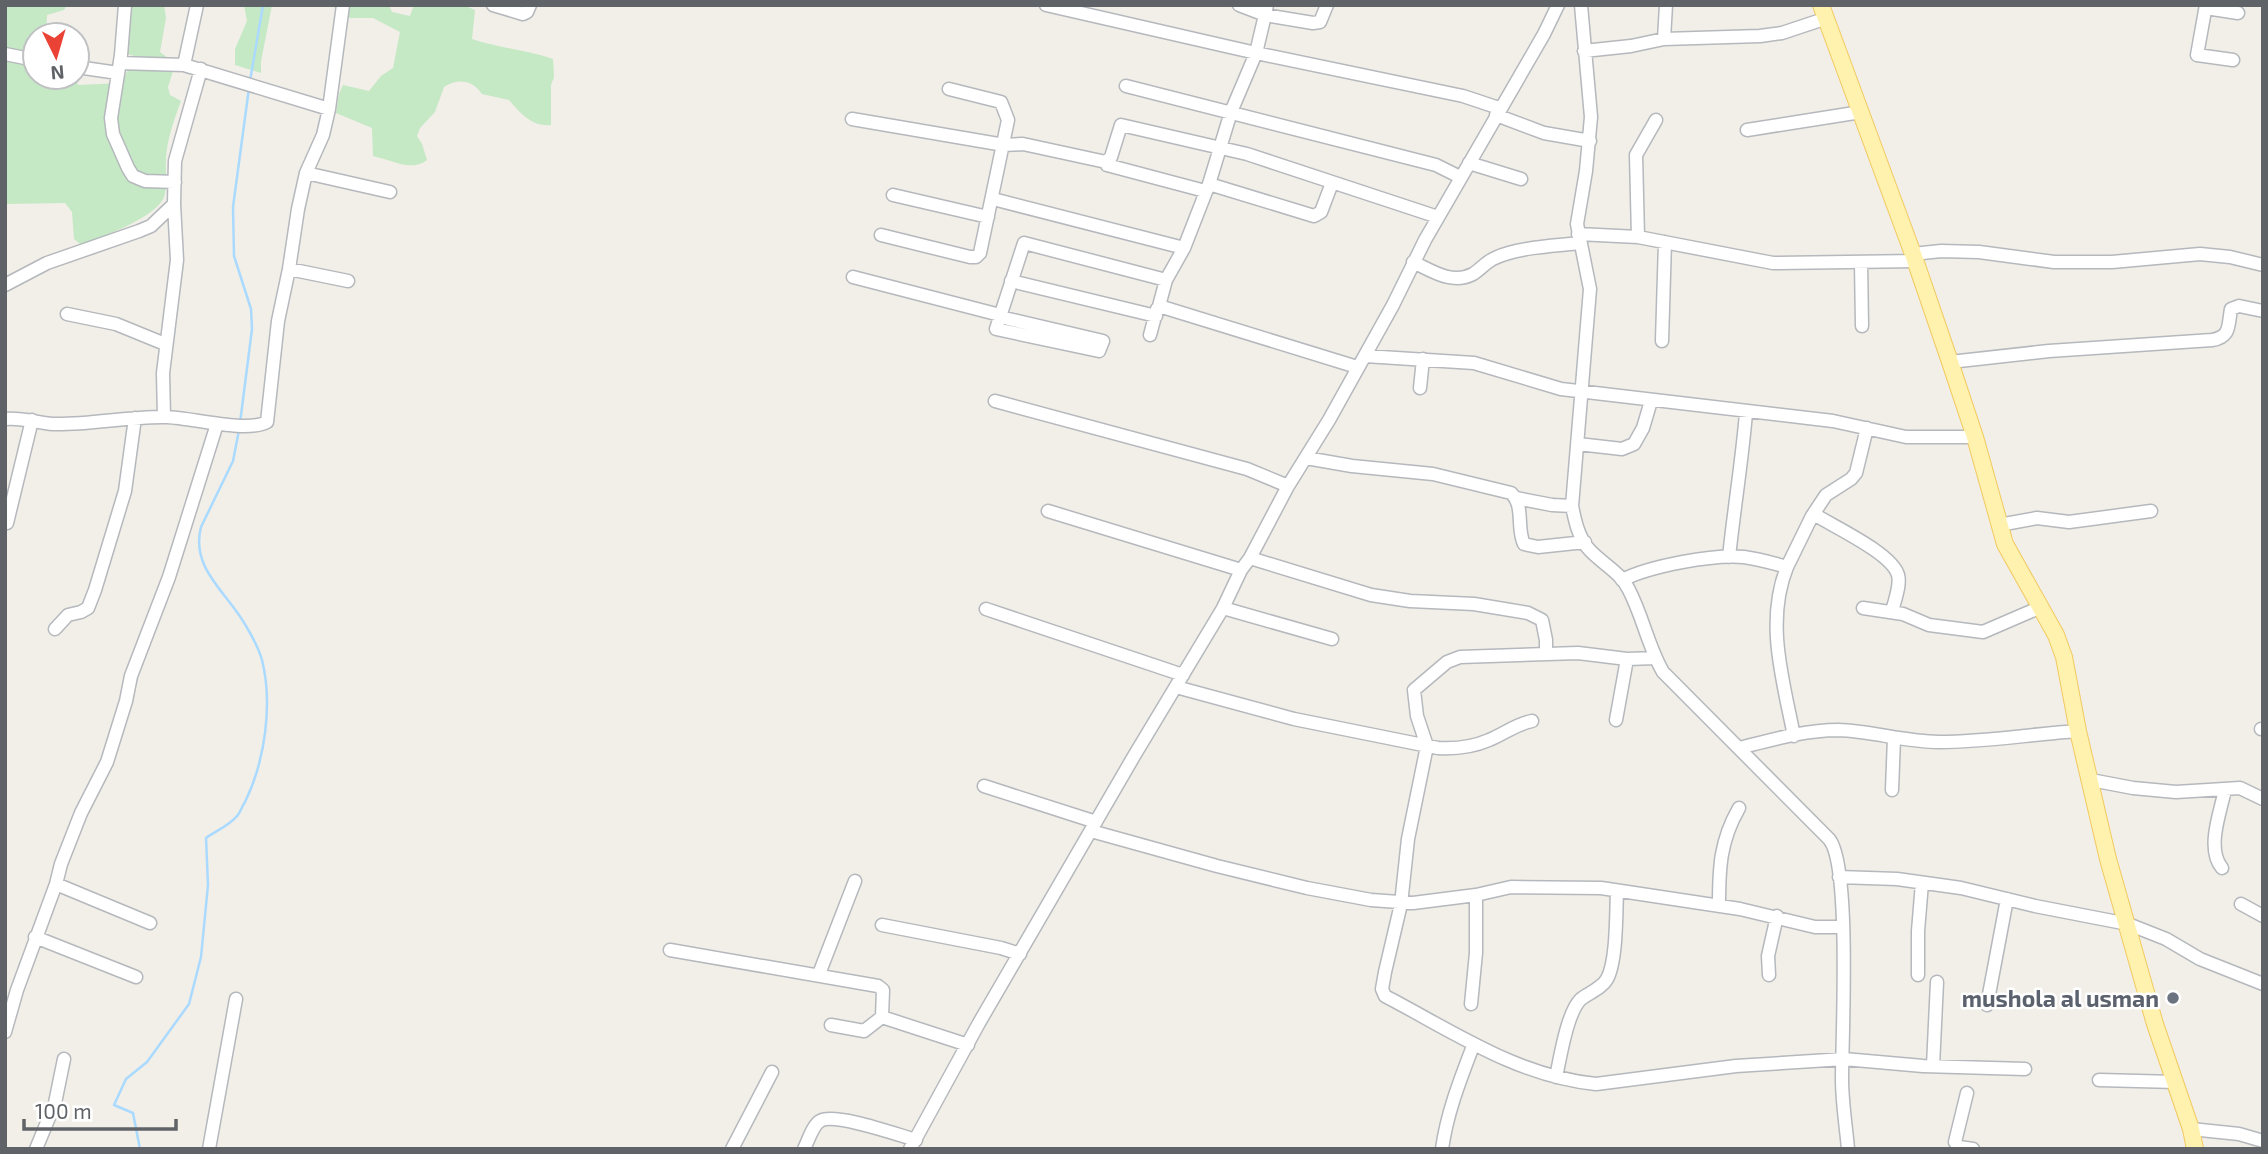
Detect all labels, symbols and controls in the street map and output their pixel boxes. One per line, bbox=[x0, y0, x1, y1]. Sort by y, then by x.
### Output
north arrow bbox=[21, 21, 91, 91]
text: N bbox=[50, 61, 65, 85]
place label: mushola al usman bbox=[1962, 984, 2159, 1012]
marker: mushola al usman bbox=[2165, 990, 2181, 1006]
scale bar bbox=[24, 1088, 177, 1132]
text: 100 m bbox=[35, 1098, 92, 1123]

